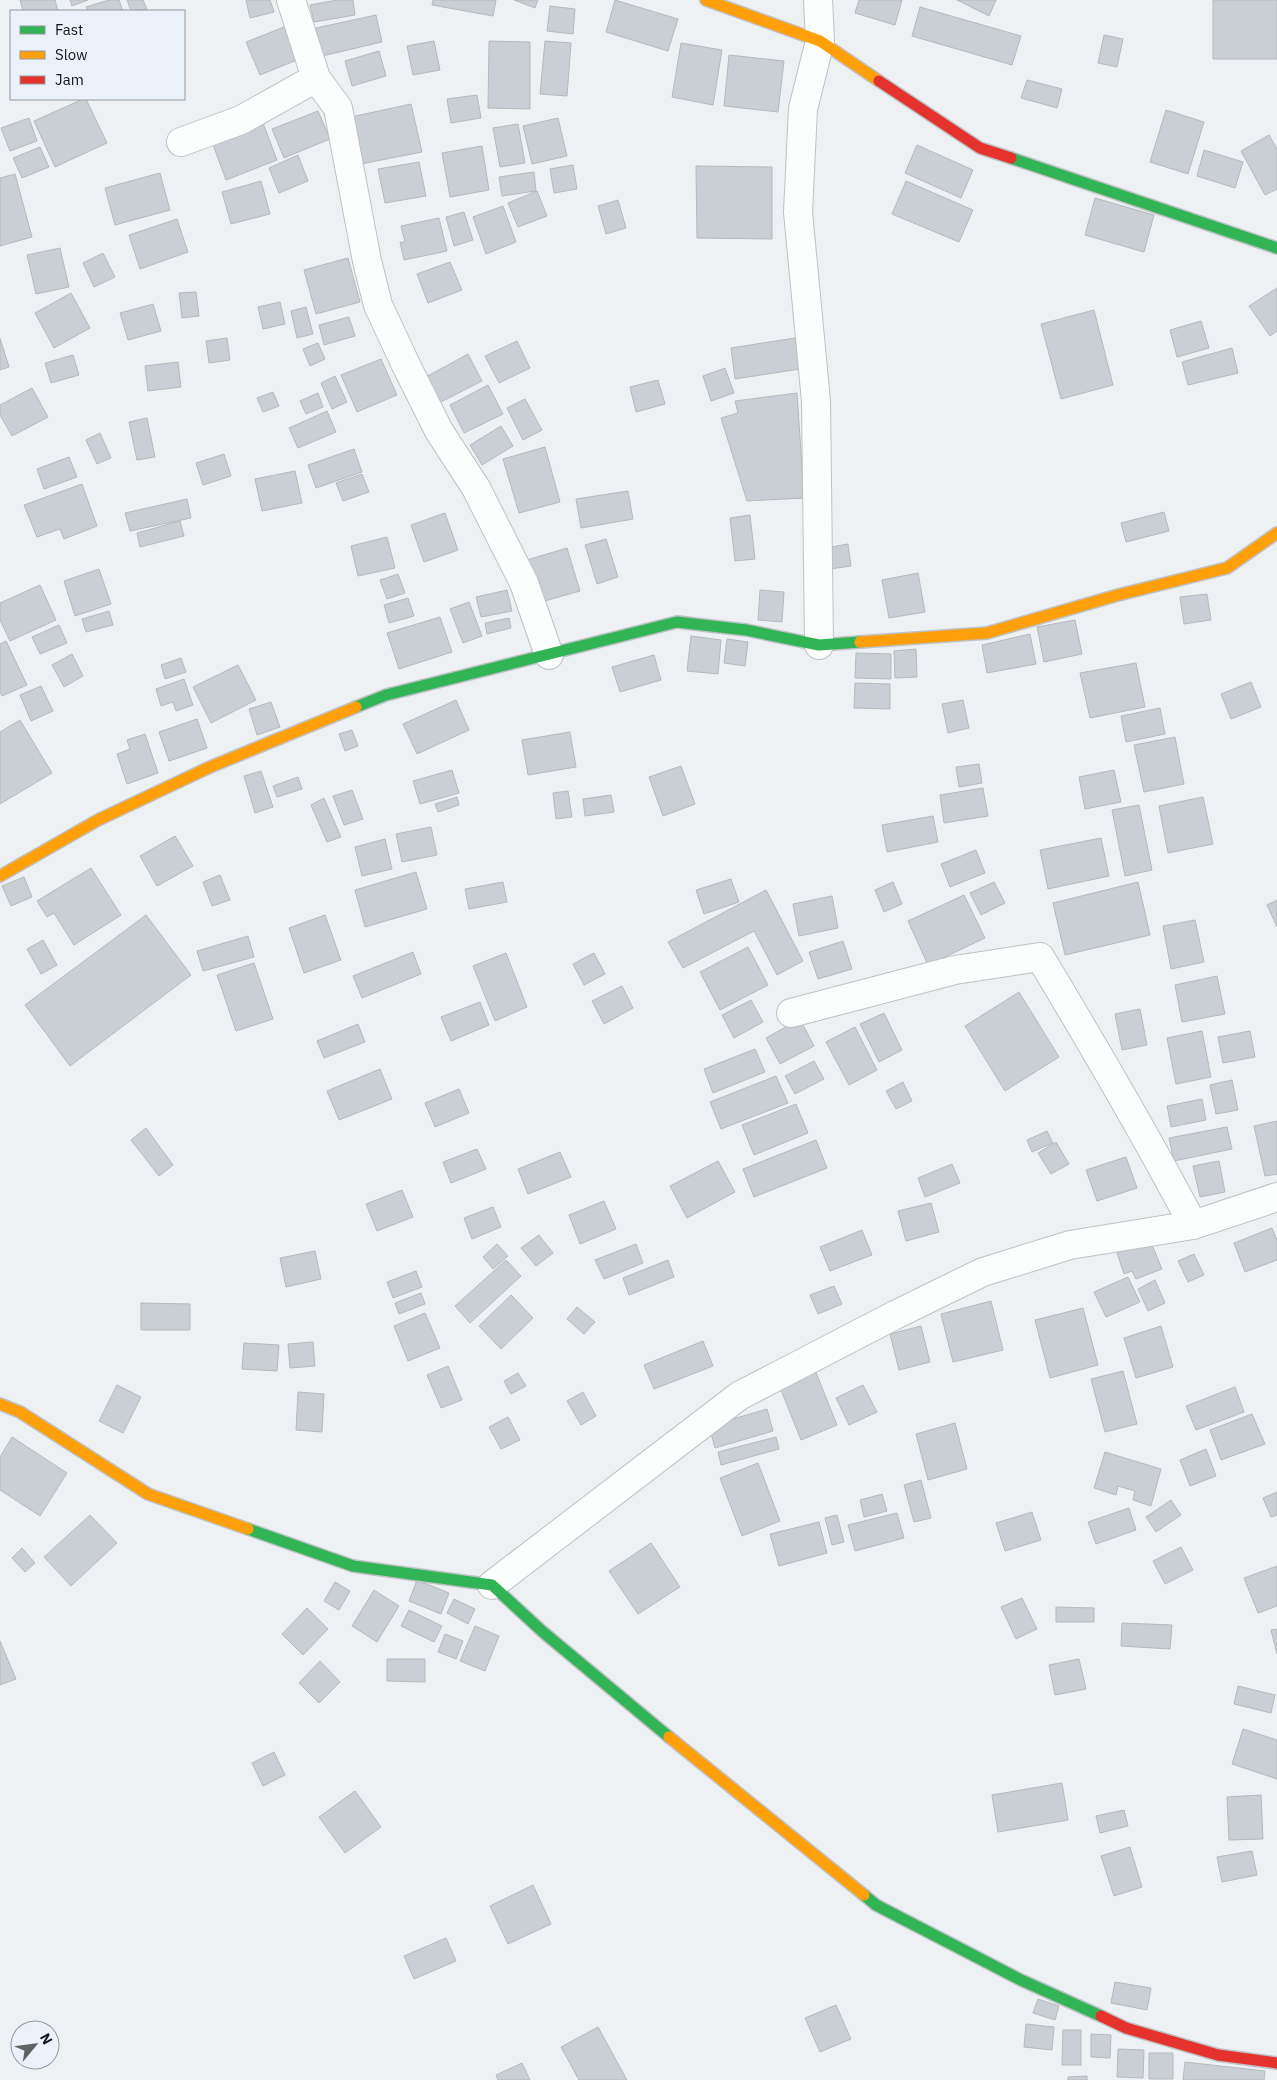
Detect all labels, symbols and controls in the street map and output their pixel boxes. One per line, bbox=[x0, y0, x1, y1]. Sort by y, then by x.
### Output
legend bbox=[10, 10, 185, 100]
text: Fast bbox=[55, 20, 83, 39]
text: Slow bbox=[55, 45, 88, 64]
text: Jam bbox=[55, 70, 84, 89]
north arrow bbox=[10, 2020, 60, 2070]
text: N bbox=[36, 2030, 57, 2047]

